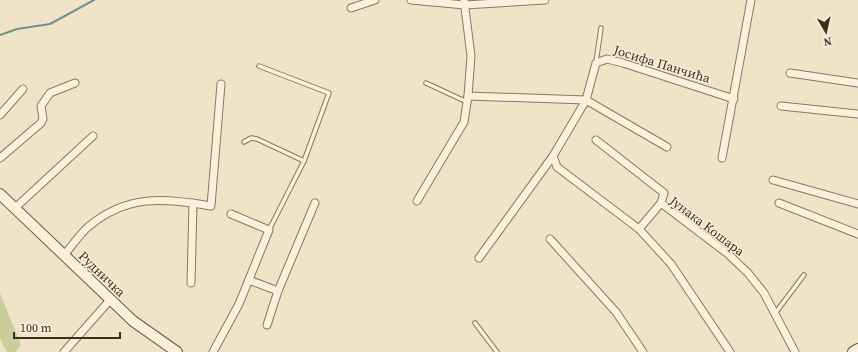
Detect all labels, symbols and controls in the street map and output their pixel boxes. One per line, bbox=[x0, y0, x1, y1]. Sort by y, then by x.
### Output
north arrow bbox=[806, 12, 846, 52]
text: N bbox=[822, 33, 833, 49]
street label: Јосифа Панчића bbox=[611, 41, 713, 87]
street label: Јунака Кошара bbox=[665, 192, 748, 260]
street label: Рудничка bbox=[75, 247, 129, 301]
scale bar bbox=[14, 314, 120, 340]
text: 100 m bbox=[20, 320, 52, 336]

